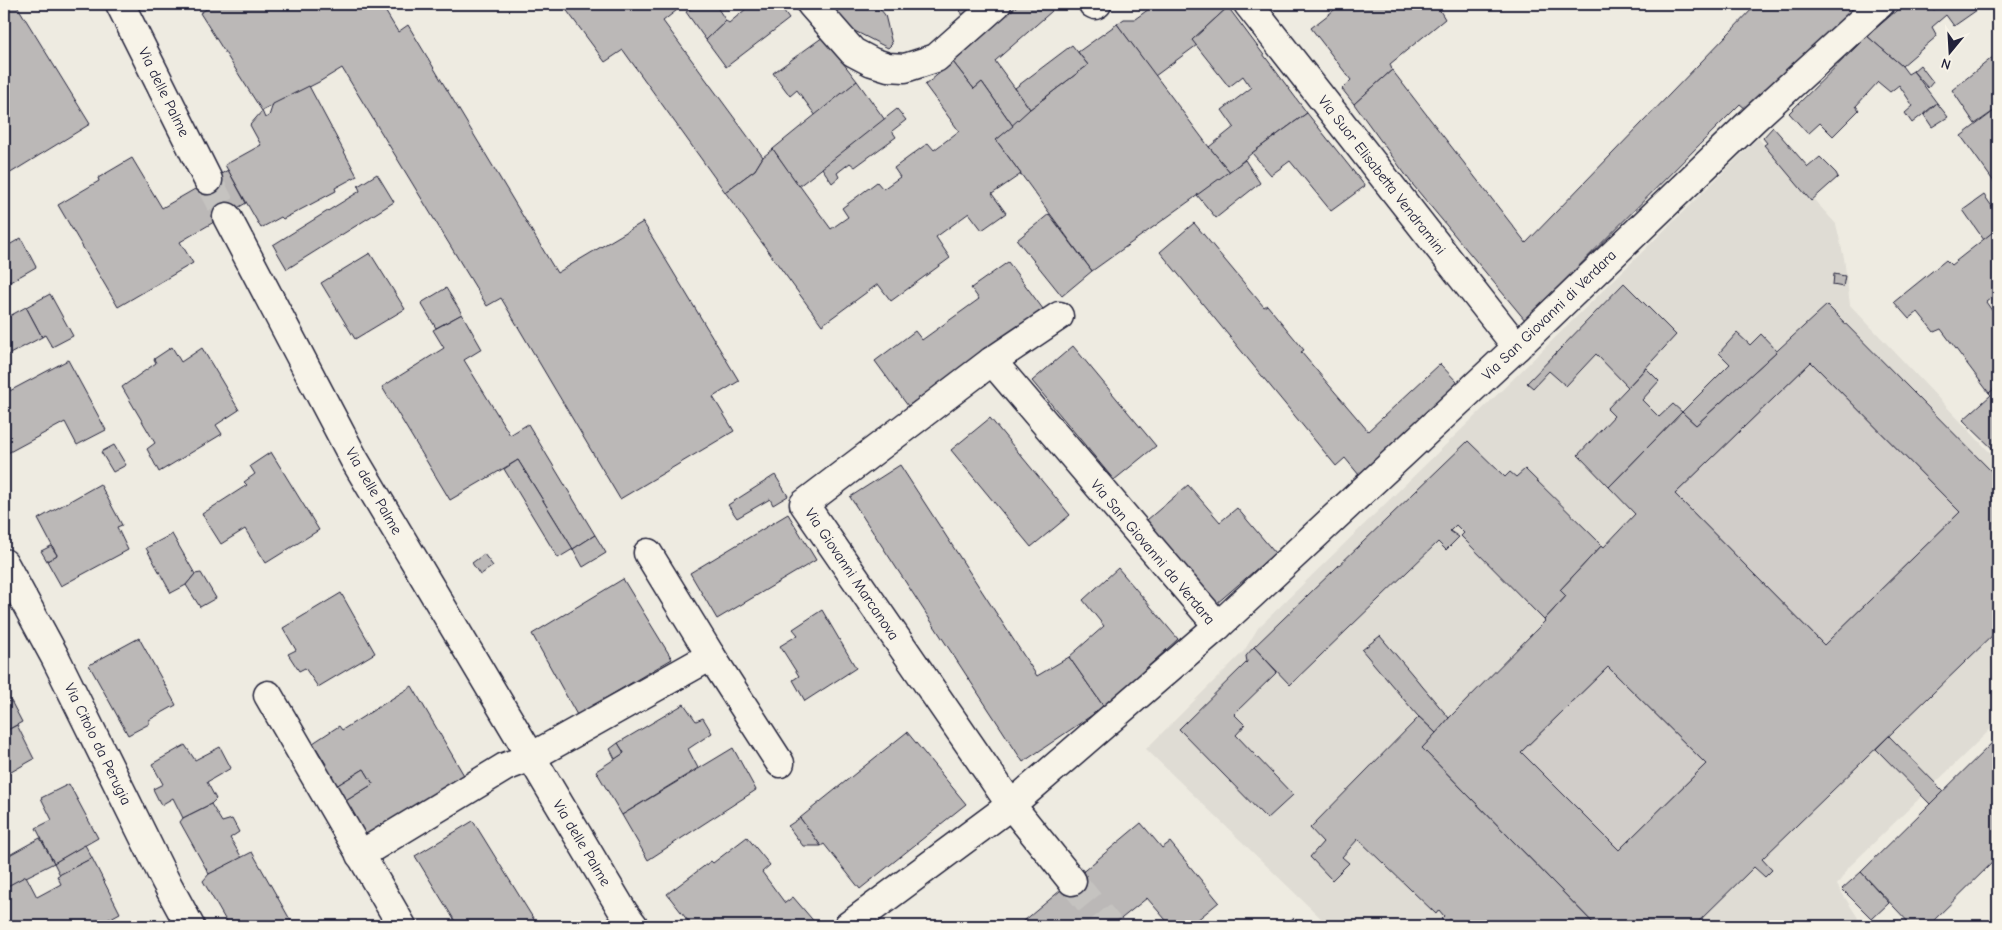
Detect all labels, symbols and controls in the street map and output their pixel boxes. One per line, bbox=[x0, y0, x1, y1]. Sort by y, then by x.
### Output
north arrow bbox=[1924, 28, 1974, 78]
street label: Via delle Palme bbox=[135, 44, 194, 140]
text: N bbox=[1939, 54, 1953, 73]
street label: Via Suor Elisabetta Vendramini bbox=[1314, 92, 1450, 258]
street label: Via San Giovanni di Verdara bbox=[1478, 246, 1620, 384]
street label: Via delle Palme bbox=[342, 444, 406, 538]
street label: Via San Giovanni da Verdara bbox=[1087, 476, 1219, 628]
street label: Via Giovanni Marcanova bbox=[801, 505, 903, 643]
street label: Via Citolo da Perugia bbox=[61, 680, 135, 808]
street label: Via delle Palme bbox=[549, 797, 615, 890]

